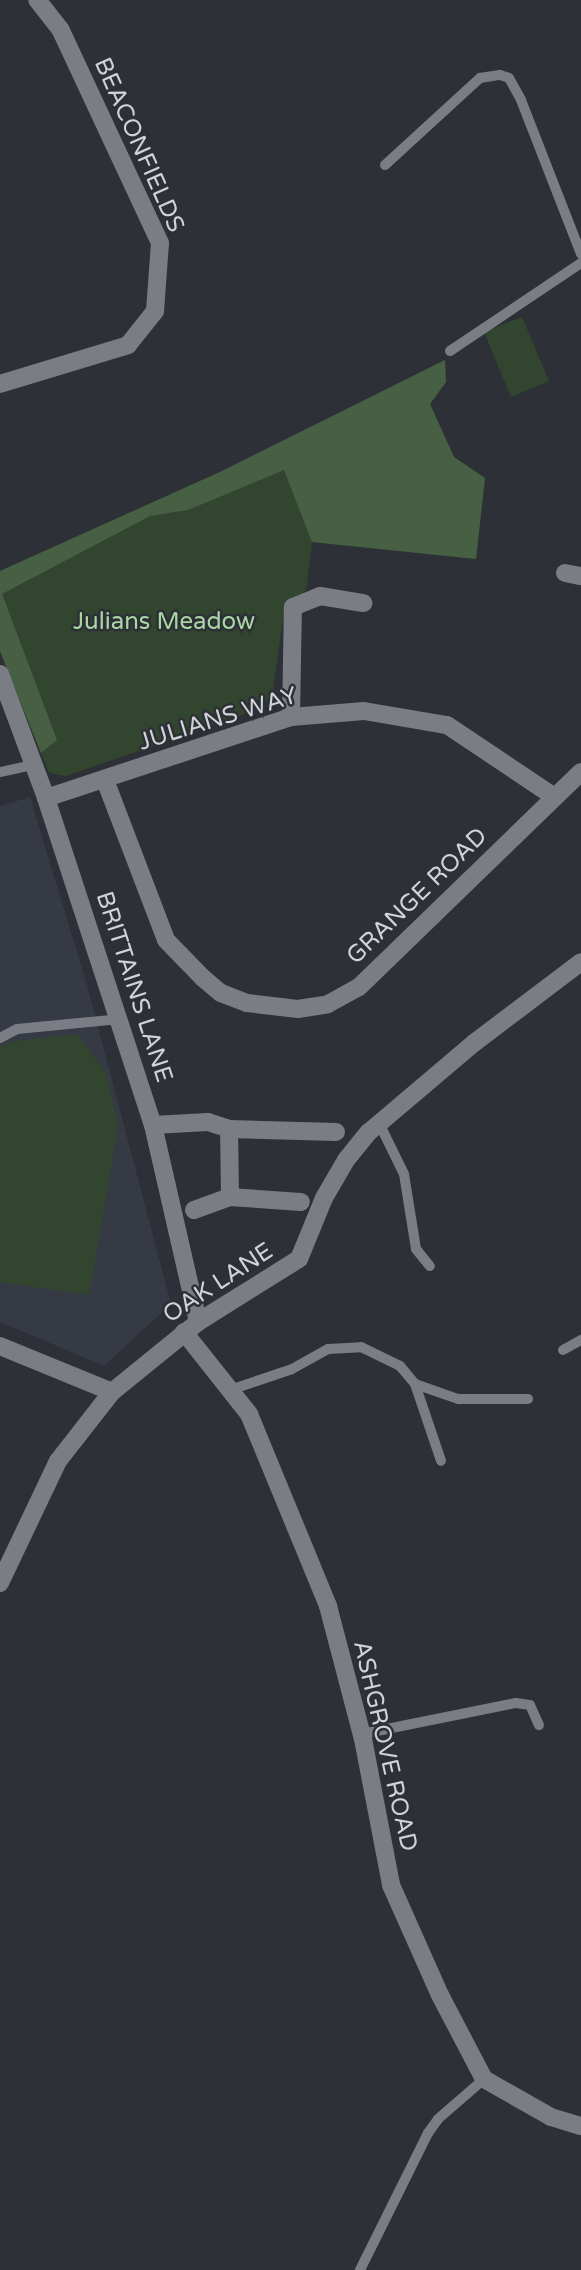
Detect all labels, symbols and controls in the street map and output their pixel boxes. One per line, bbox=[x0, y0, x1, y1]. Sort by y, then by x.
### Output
street label: BEACONFIELDS bbox=[88, 53, 190, 237]
park label: Julians Meadow bbox=[73, 608, 255, 636]
street label: JULIANS WAY bbox=[135, 681, 301, 757]
street label: GRANGE ROAD bbox=[341, 822, 493, 970]
street label: BRITTAINS LANE bbox=[90, 888, 178, 1086]
street label: OAK LANE bbox=[158, 1237, 278, 1329]
street label: ASHGROVE ROAD bbox=[347, 1638, 423, 1854]

